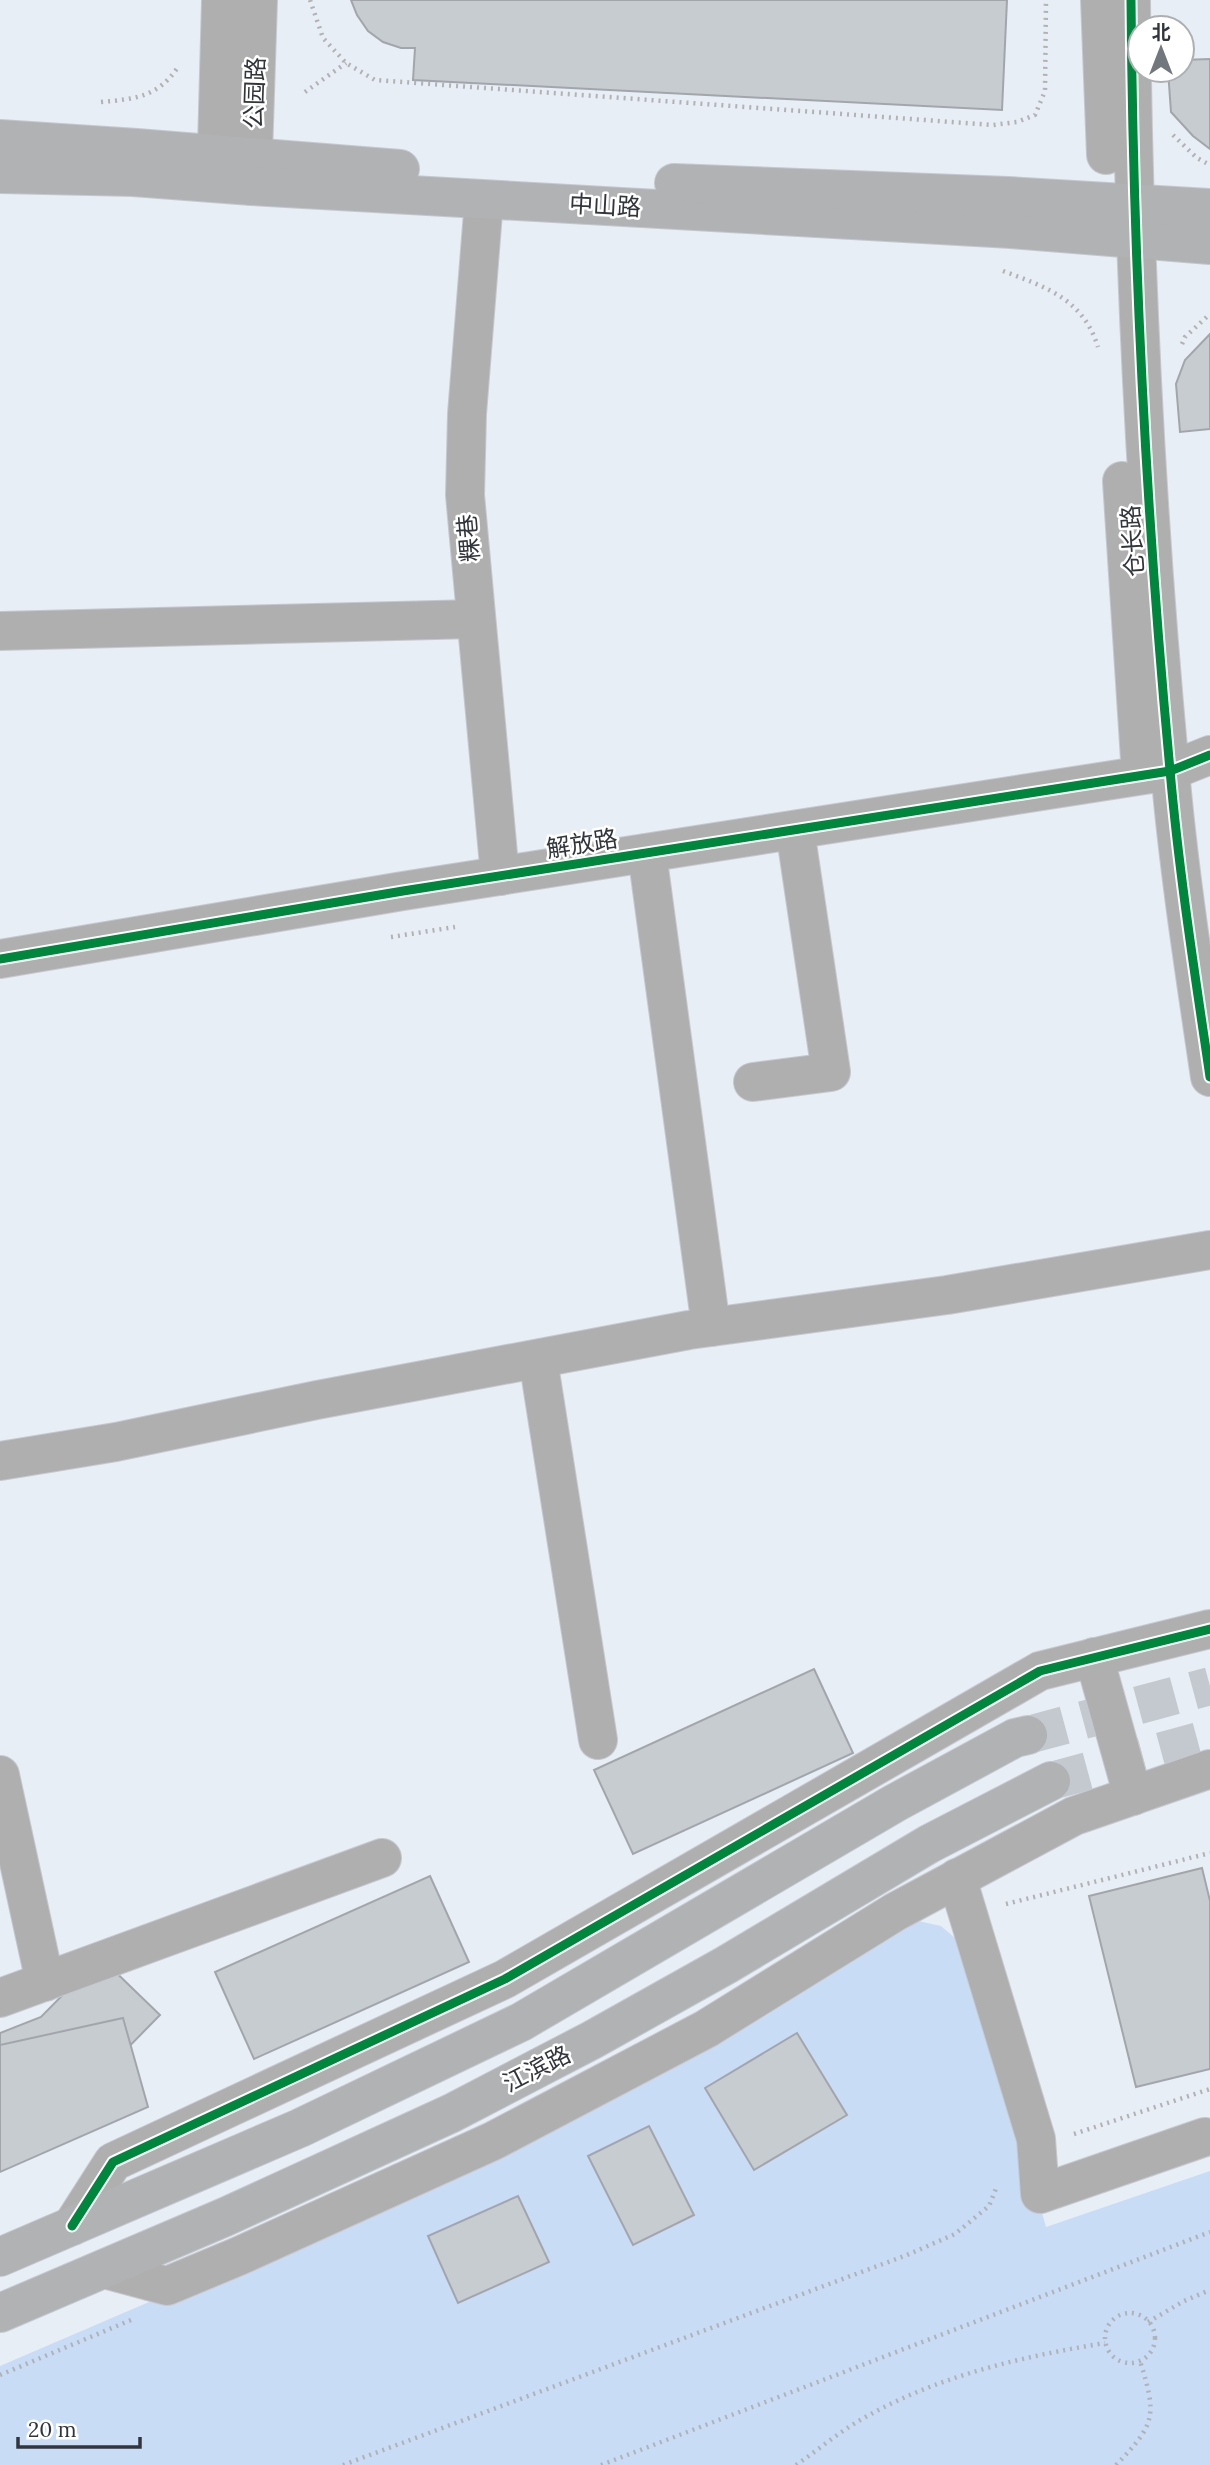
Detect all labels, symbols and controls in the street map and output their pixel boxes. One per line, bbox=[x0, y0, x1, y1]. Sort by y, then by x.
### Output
north arrow bbox=[1126, 14, 1196, 84]
text: 北 bbox=[1151, 20, 1171, 44]
street label: 公园路 bbox=[238, 56, 271, 130]
street label: 中山路 bbox=[568, 188, 642, 223]
street label: 仓长路 bbox=[1115, 504, 1150, 578]
street label: 粿巷 bbox=[451, 513, 486, 563]
street label: 解放路 bbox=[544, 823, 620, 864]
street label: 江滨路 bbox=[498, 2038, 576, 2099]
scale bar bbox=[18, 2406, 140, 2450]
text: 20 m bbox=[28, 2416, 77, 2443]

